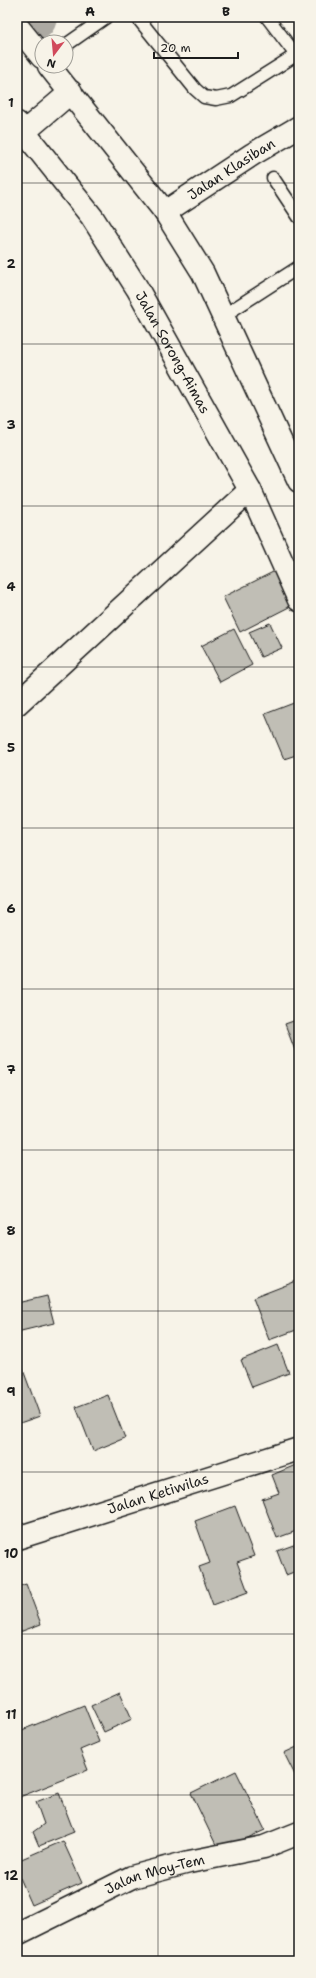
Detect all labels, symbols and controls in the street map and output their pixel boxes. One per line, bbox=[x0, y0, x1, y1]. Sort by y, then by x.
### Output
text: A bbox=[85, 3, 95, 20]
text: B bbox=[222, 3, 230, 20]
north arrow bbox=[34, 34, 74, 74]
scale bar bbox=[154, 34, 238, 60]
text: 20 m bbox=[160, 40, 191, 56]
text: N bbox=[45, 55, 58, 72]
text: 1 bbox=[8, 94, 14, 111]
street label: Jalan Klasiban bbox=[184, 134, 279, 204]
text: 2 bbox=[6, 255, 16, 272]
street label: Jalan Sorong-Aimas bbox=[132, 288, 214, 417]
text: 3 bbox=[6, 416, 16, 433]
text: 4 bbox=[6, 578, 16, 595]
text: 5 bbox=[7, 739, 15, 756]
text: 6 bbox=[6, 900, 16, 917]
text: 7 bbox=[6, 1061, 16, 1078]
text: 8 bbox=[6, 1222, 16, 1239]
text: 9 bbox=[6, 1383, 16, 1400]
street label: Jalan Ketiwilas bbox=[105, 1469, 211, 1518]
text: 10 bbox=[4, 1545, 18, 1562]
text: 11 bbox=[5, 1706, 17, 1723]
street label: Jalan Moy-Tem bbox=[102, 1850, 206, 1898]
text: 12 bbox=[4, 1867, 18, 1884]

